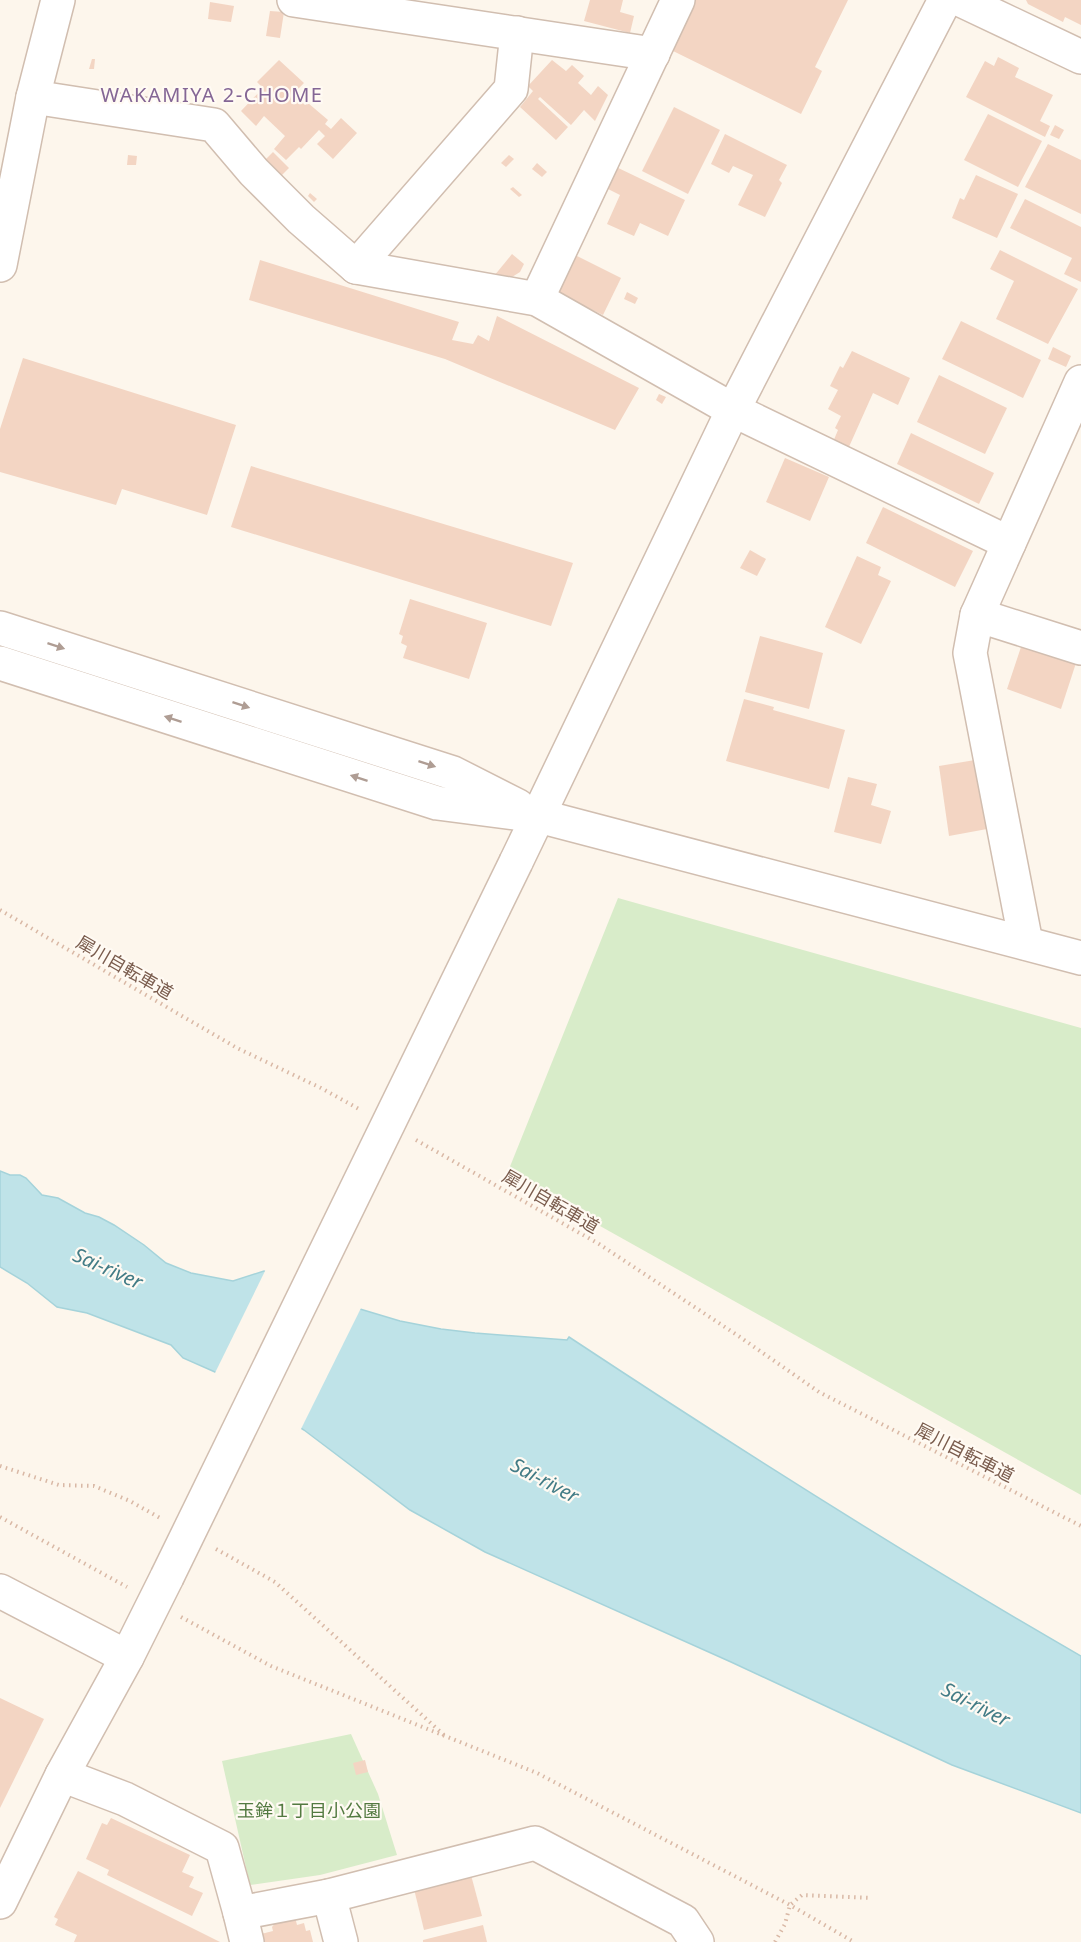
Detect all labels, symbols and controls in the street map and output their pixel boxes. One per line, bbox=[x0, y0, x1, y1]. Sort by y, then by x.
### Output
district label: WAKAMIYA 2-CHOME bbox=[101, 81, 323, 108]
one-way arrow bbox=[47, 641, 65, 651]
one-way arrow bbox=[232, 701, 250, 710]
one-way arrow bbox=[164, 714, 182, 723]
one-way arrow bbox=[418, 760, 436, 770]
one-way arrow bbox=[350, 773, 368, 783]
street label: 犀川自転車道 bbox=[72, 930, 178, 1004]
street label: 犀川自転車道 bbox=[498, 1164, 604, 1238]
water label: Sai-river bbox=[69, 1241, 148, 1296]
street label: 犀川自転車道 bbox=[911, 1417, 1019, 1487]
water label: Sai-river bbox=[506, 1451, 585, 1510]
water label: Sai-river bbox=[937, 1675, 1016, 1733]
park label: 玉鉾１丁目小公園 bbox=[237, 1798, 381, 1822]

